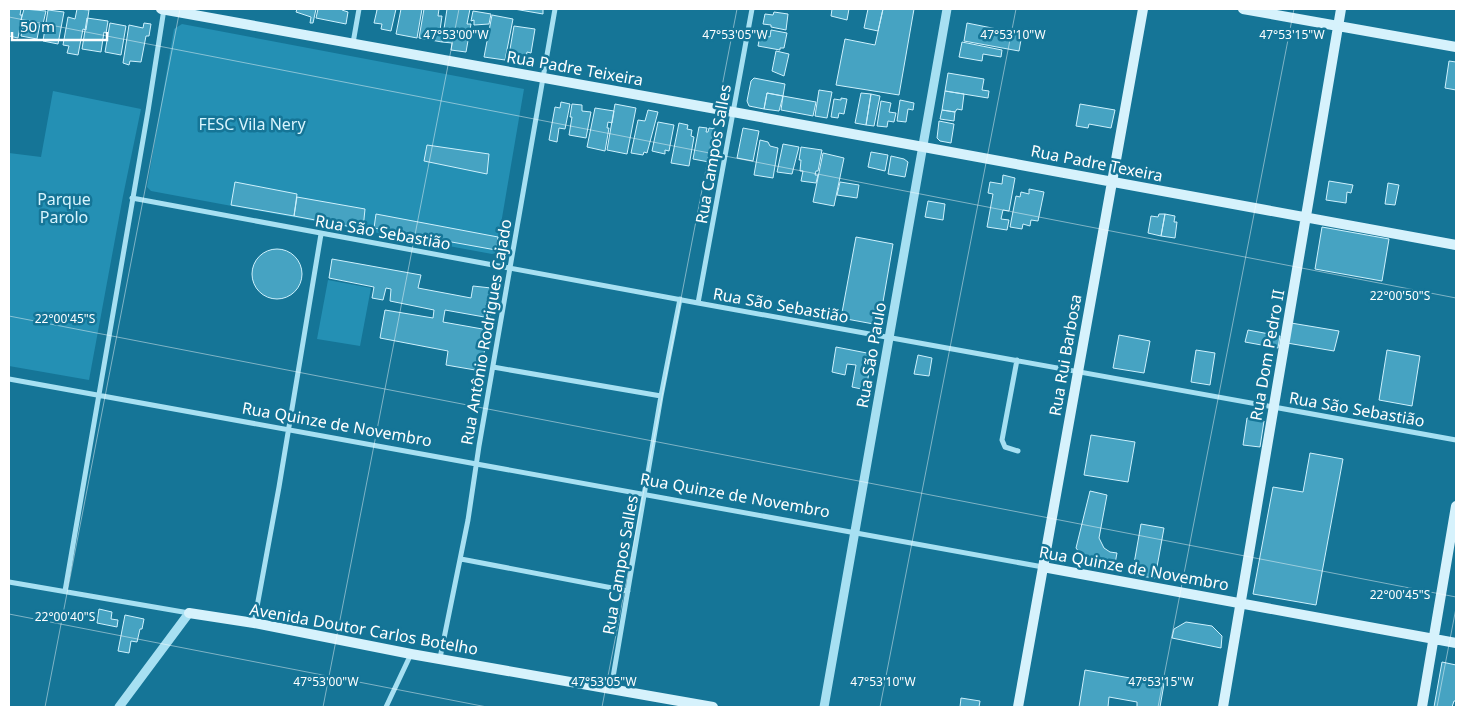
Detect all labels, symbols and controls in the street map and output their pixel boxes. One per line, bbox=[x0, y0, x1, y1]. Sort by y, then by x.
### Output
scale bar bbox=[12, 10, 108, 42]
text: 50 m bbox=[20, 16, 55, 36]
text: 47°53'00"W bbox=[423, 26, 489, 43]
text: 47°53'05"W bbox=[702, 26, 768, 43]
text: 47°53'10"W bbox=[980, 26, 1046, 43]
text: 47°53'15"W bbox=[1259, 26, 1325, 43]
street label: Rua Padre Teixeira bbox=[505, 45, 645, 91]
street label: Rua Campos Salles bbox=[690, 83, 736, 225]
park label: FESC Vila Nery bbox=[198, 113, 306, 135]
street label: Rua Padre Texeira bbox=[1029, 139, 1165, 187]
park label: Parque Parolo bbox=[37, 188, 91, 228]
street label: Rua São Sebastião bbox=[313, 209, 453, 255]
street label: Rua Antônio Rodrigues Cajado bbox=[455, 217, 517, 447]
street label: Rua São Sebastião bbox=[711, 282, 851, 328]
text: 22°00'50"S bbox=[1370, 287, 1431, 304]
street label: Rua Dom Pedro II bbox=[1245, 288, 1289, 422]
street label: Rua Rui Barbosa bbox=[1043, 292, 1087, 418]
street label: Rua São Paulo bbox=[851, 300, 891, 410]
text: 22°00'45"S bbox=[35, 310, 96, 327]
street label: Rua São Sebastião bbox=[1287, 386, 1427, 432]
street label: Rua Quinze de Novembro bbox=[240, 396, 434, 452]
street label: Rua Quinze de Novembro bbox=[638, 467, 832, 523]
street label: Rua Campos Salles bbox=[597, 494, 643, 636]
street label: Rua Quinze de Novembro bbox=[1037, 540, 1231, 596]
text: 22°00'45"S bbox=[1370, 586, 1431, 603]
street label: Avenida Doutor Carlos Botelho bbox=[248, 598, 480, 660]
text: 22°00'40"S bbox=[35, 608, 96, 625]
text: 47°53'00"W bbox=[293, 673, 359, 690]
text: 47°53'05"W bbox=[571, 673, 637, 690]
text: 47°53'10"W bbox=[850, 673, 916, 690]
text: 47°53'15"W bbox=[1128, 673, 1194, 690]

